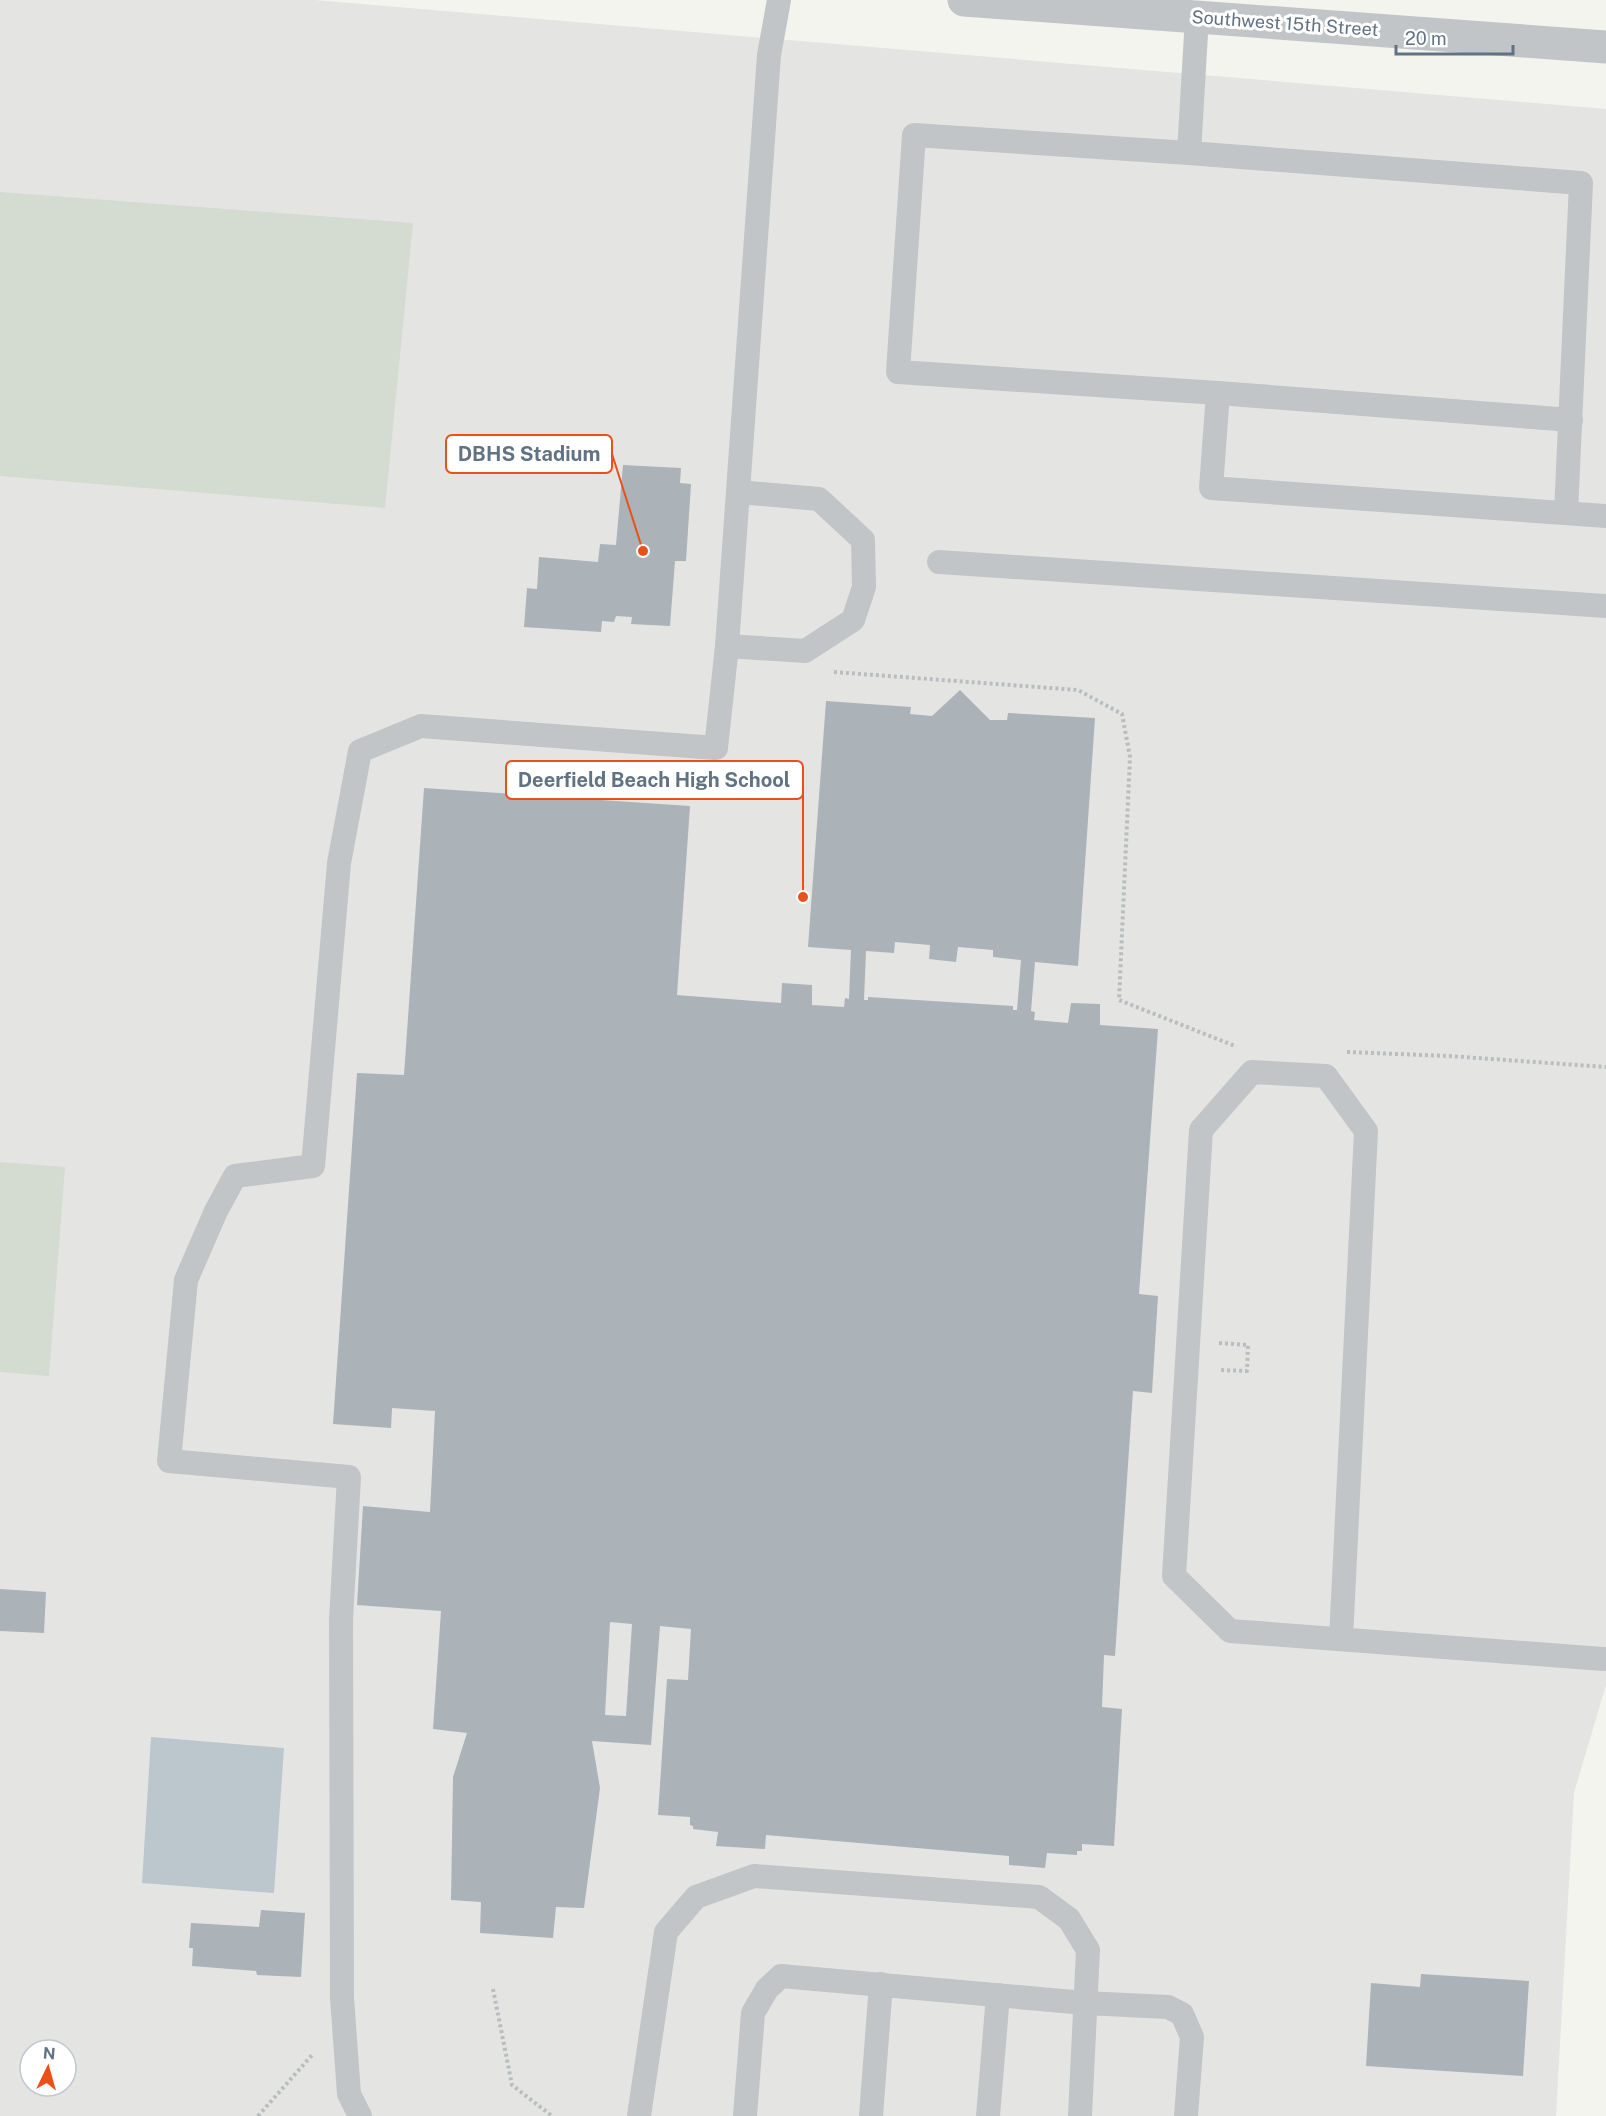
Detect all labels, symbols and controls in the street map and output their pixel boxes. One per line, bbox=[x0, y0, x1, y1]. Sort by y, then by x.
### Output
street label: Southwest 15th Street bbox=[1191, 6, 1379, 40]
scale bar bbox=[1396, 18, 1513, 56]
text: 20 m bbox=[1405, 28, 1447, 49]
callout: DBHS Stadium bbox=[446, 435, 612, 473]
text: DBHS Stadium bbox=[458, 442, 600, 466]
callout: Deerfield Beach High School bbox=[506, 761, 803, 799]
text: Deerfield Beach High School bbox=[518, 768, 790, 792]
north arrow bbox=[18, 2038, 78, 2098]
text: N bbox=[42, 2044, 56, 2064]

